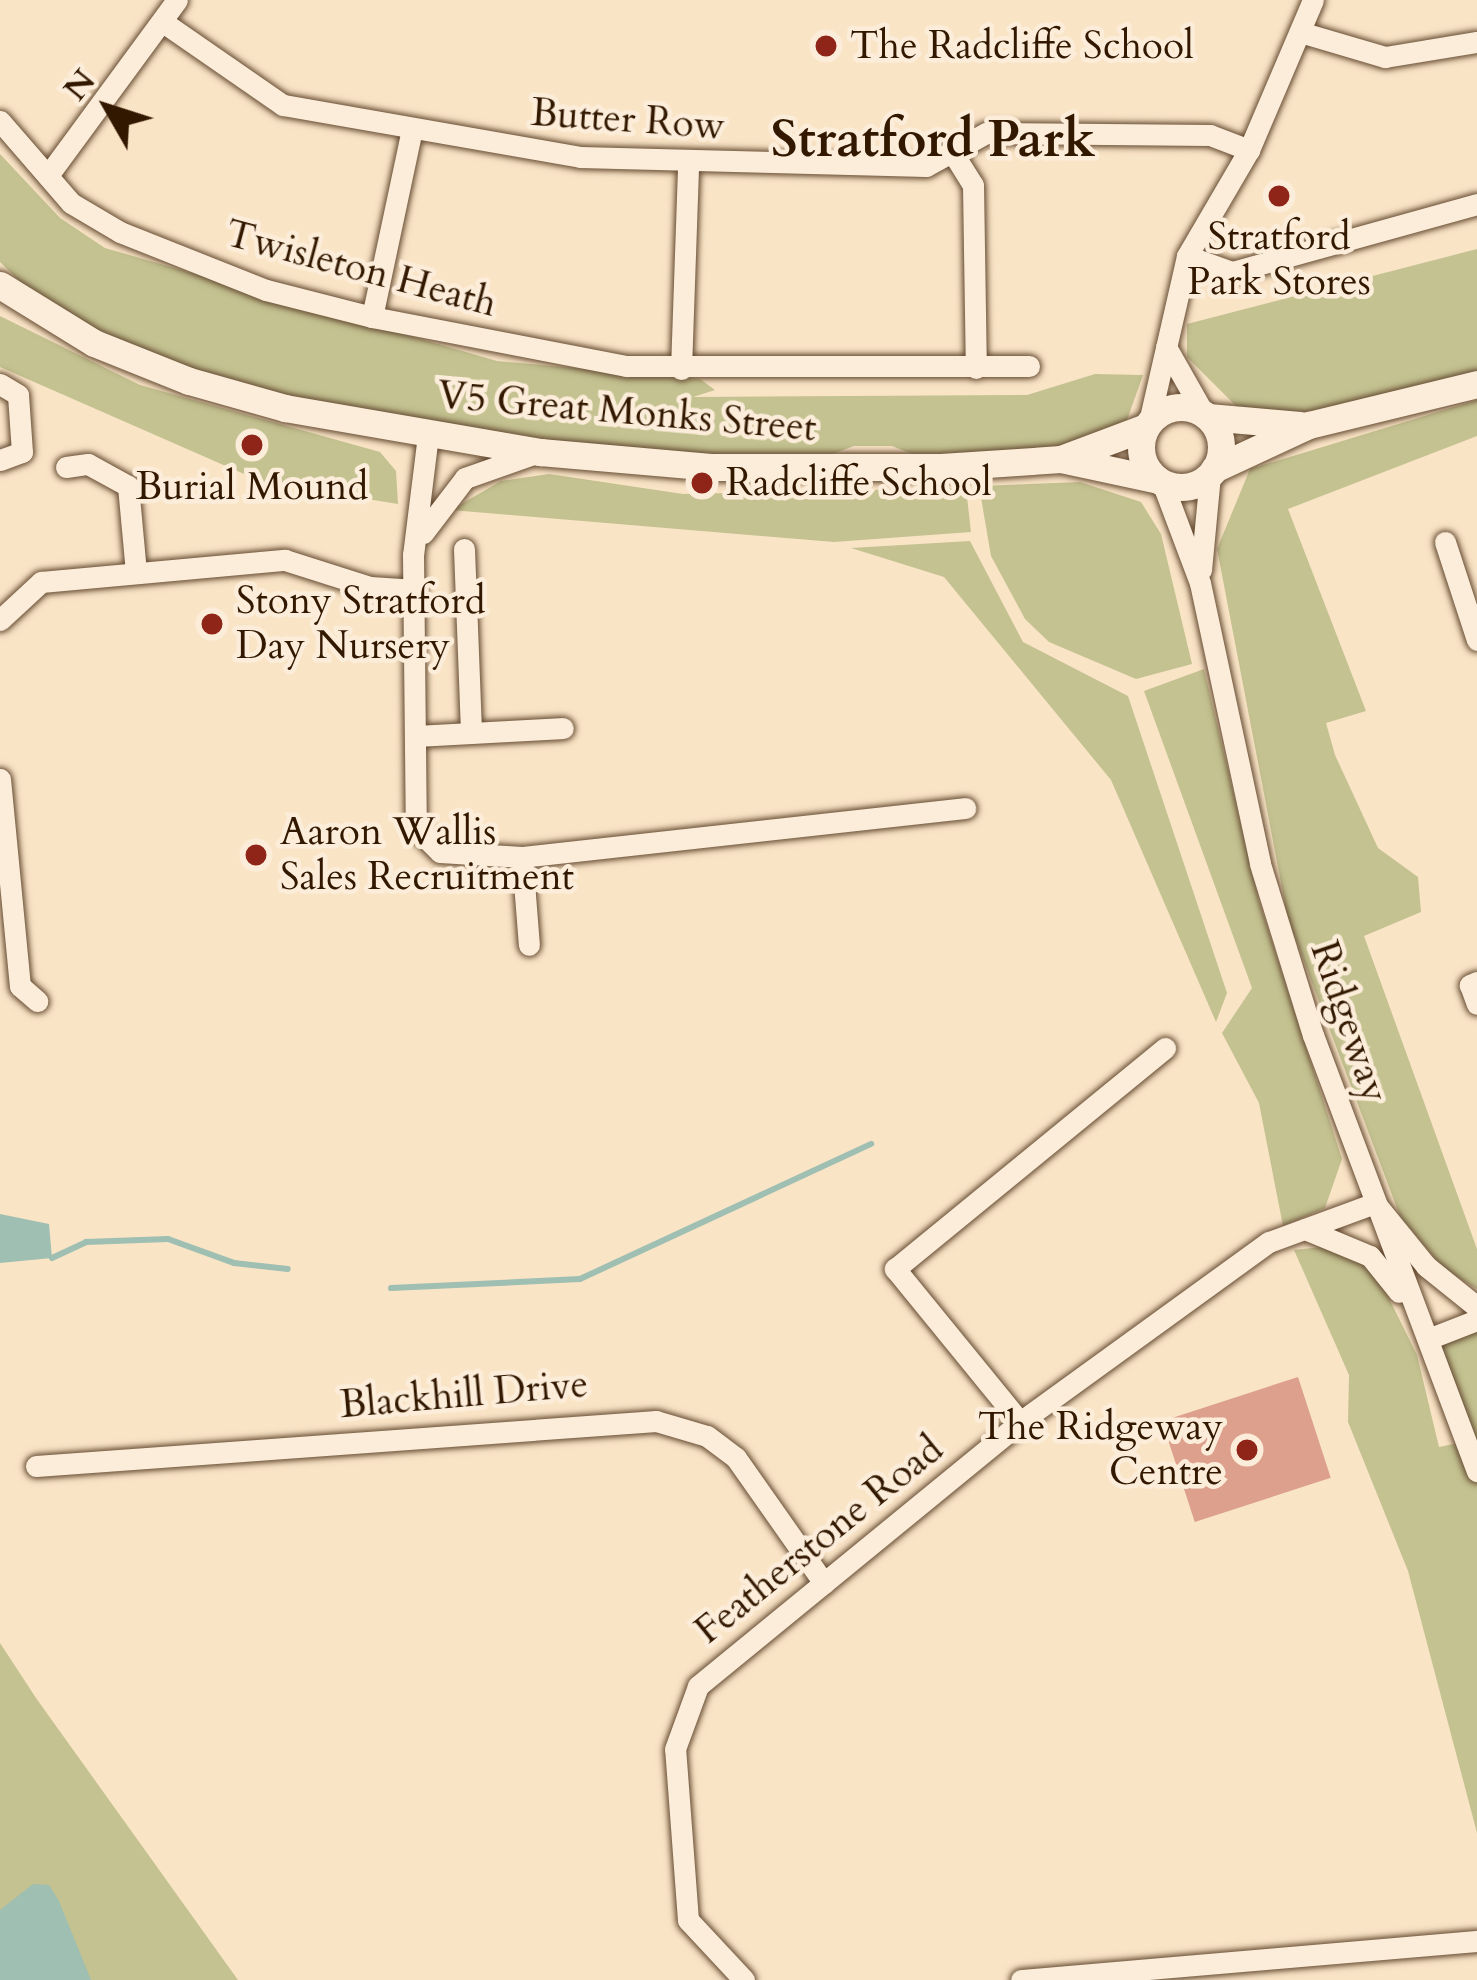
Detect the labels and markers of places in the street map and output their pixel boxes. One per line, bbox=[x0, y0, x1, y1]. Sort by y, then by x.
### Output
place label: The Radcliffe School bbox=[850, 23, 1194, 69]
marker: The Radcliffe School bbox=[813, 33, 839, 59]
marker: Stratford Park Stores bbox=[1266, 183, 1292, 209]
place label: Stratford Park Stores bbox=[1187, 215, 1371, 306]
marker: Burial Mound bbox=[239, 432, 265, 458]
place label: Radcliffe School bbox=[726, 460, 992, 506]
place label: Burial Mound bbox=[136, 464, 368, 510]
marker: Radcliffe School bbox=[689, 470, 715, 496]
place label: Stony Stratford Day Nursery bbox=[236, 579, 485, 670]
marker: Stony Stratford Day Nursery bbox=[199, 611, 225, 637]
place label: Aaron Wallis Sales Recruitment bbox=[280, 810, 574, 901]
marker: Aaron Wallis Sales Recruitment bbox=[243, 842, 269, 868]
place label: The Ridgeway Centre bbox=[978, 1405, 1223, 1496]
marker: The Ridgeway Centre bbox=[1234, 1437, 1260, 1463]

